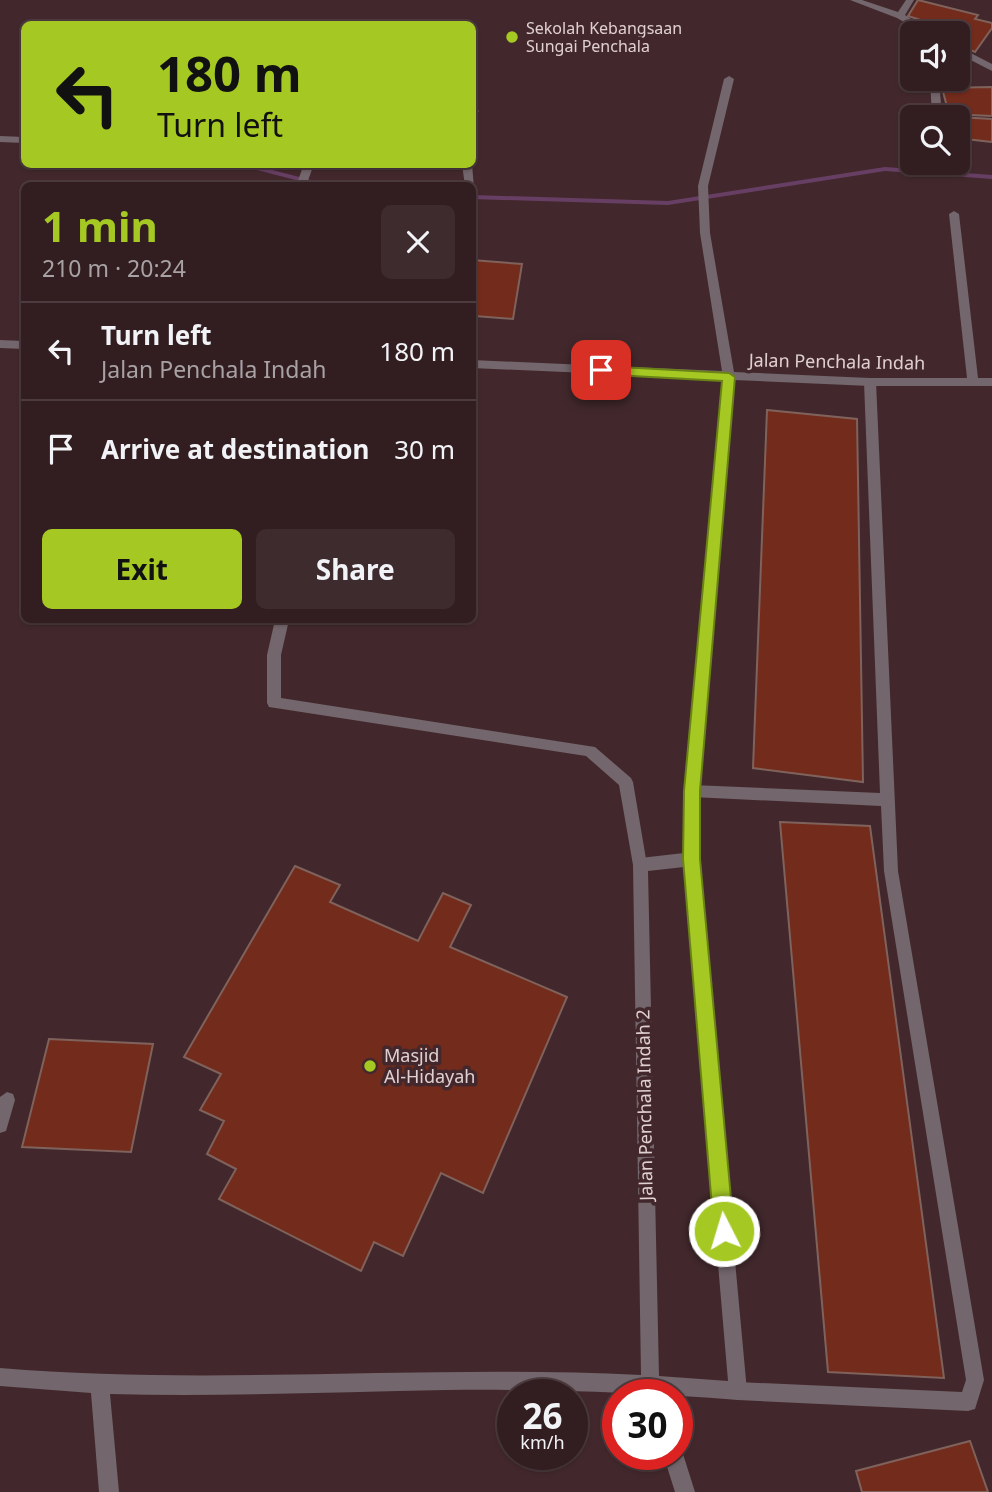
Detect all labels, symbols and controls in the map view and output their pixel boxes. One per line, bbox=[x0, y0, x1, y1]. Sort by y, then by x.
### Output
place label: Sekolah Kebangsaan Sungai Penchala bbox=[526, 17, 682, 57]
map controls bbox=[900, 21, 970, 175]
button: sound bbox=[900, 21, 970, 91]
marker: Sekolah Kebangsaan Sungai Penchala bbox=[504, 29, 520, 45]
text: 180 m bbox=[157, 40, 302, 106]
icon: left bbox=[42, 49, 133, 140]
text: Turn left bbox=[157, 103, 283, 146]
button: search bbox=[900, 105, 970, 175]
text: 1 min bbox=[42, 197, 158, 254]
button: close bbox=[381, 205, 455, 279]
text: 210 m · 20:24 bbox=[42, 252, 186, 284]
text: Turn left bbox=[101, 317, 212, 353]
icon: left bbox=[42, 332, 80, 370]
text: 180 m bbox=[379, 333, 455, 369]
pin bbox=[571, 340, 631, 400]
street label: Jalan Penchala Indah bbox=[747, 347, 925, 375]
icon: arrive bbox=[582, 351, 620, 389]
text: Jalan Penchala Indah bbox=[101, 353, 327, 385]
icon: arrive bbox=[42, 430, 80, 468]
text: Arrive at destination bbox=[101, 431, 370, 467]
text: 30 m bbox=[394, 431, 455, 467]
button: Exit bbox=[42, 529, 242, 609]
button: Share bbox=[256, 529, 455, 609]
street label: Jalan Penchala Indah 2 bbox=[630, 1009, 658, 1203]
place label: Masjid Al-Hidayah bbox=[384, 1043, 476, 1088]
marker: Masjid Al-Hidayah bbox=[362, 1058, 378, 1074]
position arrow bbox=[687, 1194, 761, 1268]
speed limit sign: 30 bbox=[602, 1379, 693, 1470]
text: 26 bbox=[522, 1392, 563, 1439]
text: km/h bbox=[520, 1430, 565, 1454]

